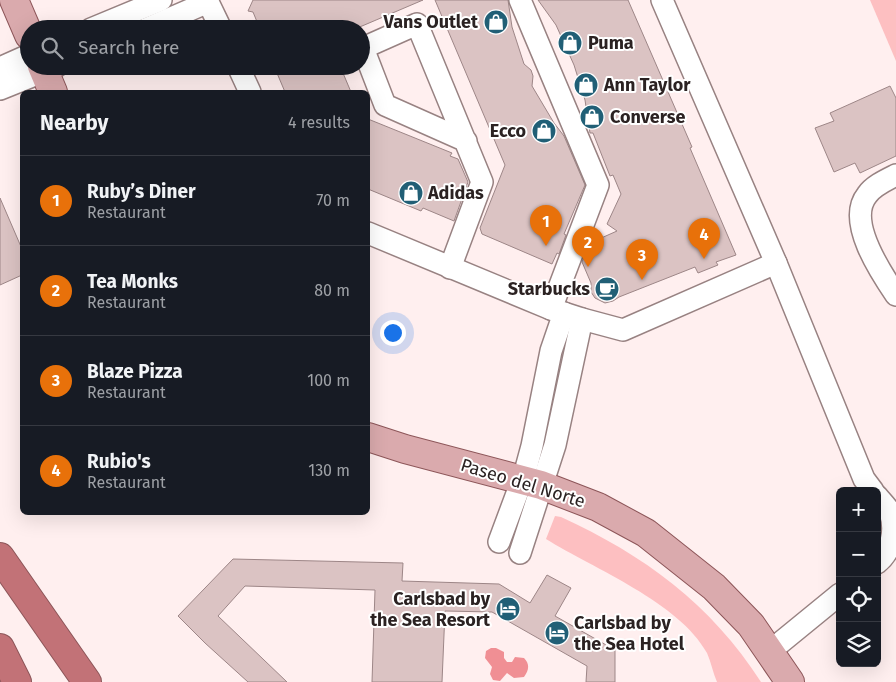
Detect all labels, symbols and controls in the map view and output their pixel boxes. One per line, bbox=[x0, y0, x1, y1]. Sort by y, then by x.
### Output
shop icon: Vans Outlet bbox=[483, 9, 509, 35]
place label: Vans Outlet bbox=[383, 11, 479, 33]
search box bbox=[20, 20, 370, 75]
shop icon: Puma bbox=[557, 30, 583, 56]
place label: Puma bbox=[588, 32, 634, 54]
icon: search bbox=[38, 34, 66, 62]
text: Search here bbox=[78, 36, 179, 59]
shop icon: Ann Taylor bbox=[573, 72, 599, 98]
place label: Ann Taylor bbox=[603, 74, 691, 96]
shop icon: Converse bbox=[579, 104, 605, 130]
place label: Converse bbox=[610, 106, 686, 128]
text: Nearby bbox=[40, 110, 108, 136]
text: 4 results bbox=[288, 113, 350, 132]
shop icon: Ecco bbox=[531, 118, 557, 144]
place label: Ecco bbox=[490, 120, 526, 142]
text: Ruby’s Diner bbox=[87, 180, 196, 203]
shop icon: Adidas bbox=[398, 180, 424, 206]
place label: Adidas bbox=[427, 182, 484, 204]
text: 1 bbox=[52, 191, 60, 210]
text: 70 m bbox=[316, 191, 350, 210]
text: Restaurant bbox=[87, 203, 166, 222]
pin: 1 bbox=[530, 205, 562, 246]
pin: 4 bbox=[688, 218, 720, 259]
pin: 2 bbox=[572, 226, 604, 267]
pin: 3 bbox=[626, 239, 658, 280]
text: Tea Monks bbox=[87, 270, 178, 293]
cafe icon: Starbucks bbox=[594, 276, 620, 302]
place label: Starbucks bbox=[508, 278, 590, 300]
text: 2 bbox=[52, 281, 60, 300]
text: 80 m bbox=[314, 281, 350, 300]
text: Restaurant bbox=[87, 293, 166, 312]
your location bbox=[380, 320, 406, 346]
text: Blaze Pizza bbox=[87, 360, 183, 383]
text: 3 bbox=[52, 371, 60, 390]
text: 100 m bbox=[307, 371, 350, 390]
text: Restaurant bbox=[87, 383, 166, 402]
text: Rubio's bbox=[87, 450, 151, 473]
street label: Paseo del Norte bbox=[458, 454, 588, 512]
text: 4 bbox=[51, 461, 61, 480]
text: 130 m bbox=[308, 461, 350, 480]
text: Restaurant bbox=[87, 473, 166, 492]
map controls bbox=[836, 487, 881, 667]
button: + bbox=[836, 487, 881, 532]
button: − bbox=[836, 532, 881, 577]
button: locate bbox=[836, 577, 881, 622]
place label: Carlsbad by the Sea Resort bbox=[370, 588, 491, 631]
hotel icon: Carlsbad by the Sea Resort bbox=[495, 596, 521, 622]
place label: Carlsbad by the Sea Hotel bbox=[574, 612, 685, 655]
hotel icon: Carlsbad by the Sea Hotel bbox=[544, 620, 570, 646]
button: layers bbox=[836, 622, 881, 667]

